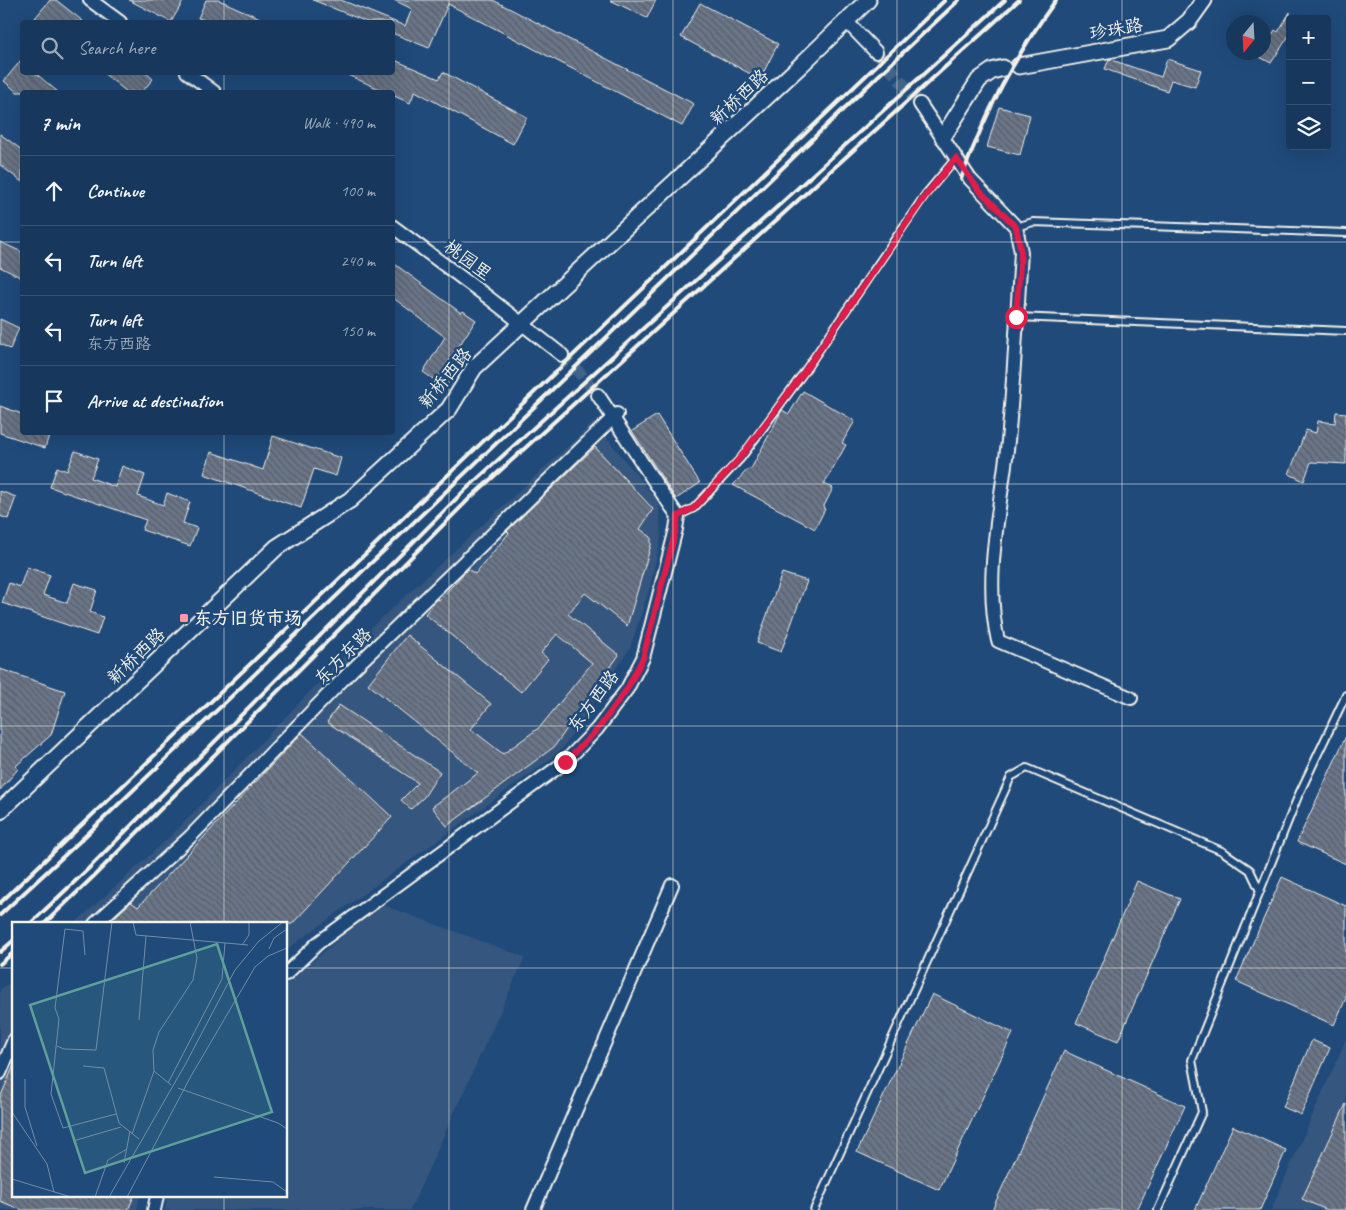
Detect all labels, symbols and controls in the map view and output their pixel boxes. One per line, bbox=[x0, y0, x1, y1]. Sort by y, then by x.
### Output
street label: 珍珠路 bbox=[1088, 13, 1144, 45]
north arrow bbox=[1226, 15, 1271, 60]
map controls bbox=[1286, 15, 1331, 150]
button: + bbox=[1286, 15, 1331, 60]
search box bbox=[20, 20, 395, 75]
icon: search bbox=[38, 34, 66, 62]
text: Search here bbox=[78, 36, 155, 60]
button: − bbox=[1286, 60, 1331, 105]
street label: 新桥西路 bbox=[705, 64, 773, 130]
button: layers bbox=[1286, 105, 1331, 150]
text: 7 min bbox=[40, 110, 80, 136]
text: Walk · 490 m bbox=[303, 113, 375, 133]
icon: ahead bbox=[40, 177, 68, 205]
text: Continue bbox=[87, 179, 144, 203]
text: 100 m bbox=[341, 181, 375, 201]
street label: 桃园里 bbox=[440, 235, 496, 285]
icon: left bbox=[40, 247, 68, 275]
text: Turn left bbox=[87, 249, 142, 273]
text: 240 m bbox=[341, 251, 375, 271]
route start bbox=[1005, 306, 1028, 329]
text: Turn left bbox=[87, 308, 142, 332]
icon: left bbox=[40, 317, 68, 345]
text: 150 m bbox=[341, 321, 375, 341]
text: 东方西路 bbox=[87, 334, 151, 354]
street label: 新桥西路 bbox=[414, 343, 476, 413]
icon: arrive bbox=[40, 387, 68, 415]
text: Arrive at destination bbox=[87, 389, 223, 413]
place label: 东方旧货市场 bbox=[194, 607, 302, 629]
marker: 东方旧货市场 bbox=[178, 612, 190, 624]
street label: 新桥西路 bbox=[102, 623, 170, 689]
street label: 东方东路 bbox=[310, 623, 376, 689]
street label: 东方西路 bbox=[563, 666, 623, 736]
route end bbox=[554, 751, 577, 774]
inset map bbox=[12, 922, 288, 1198]

